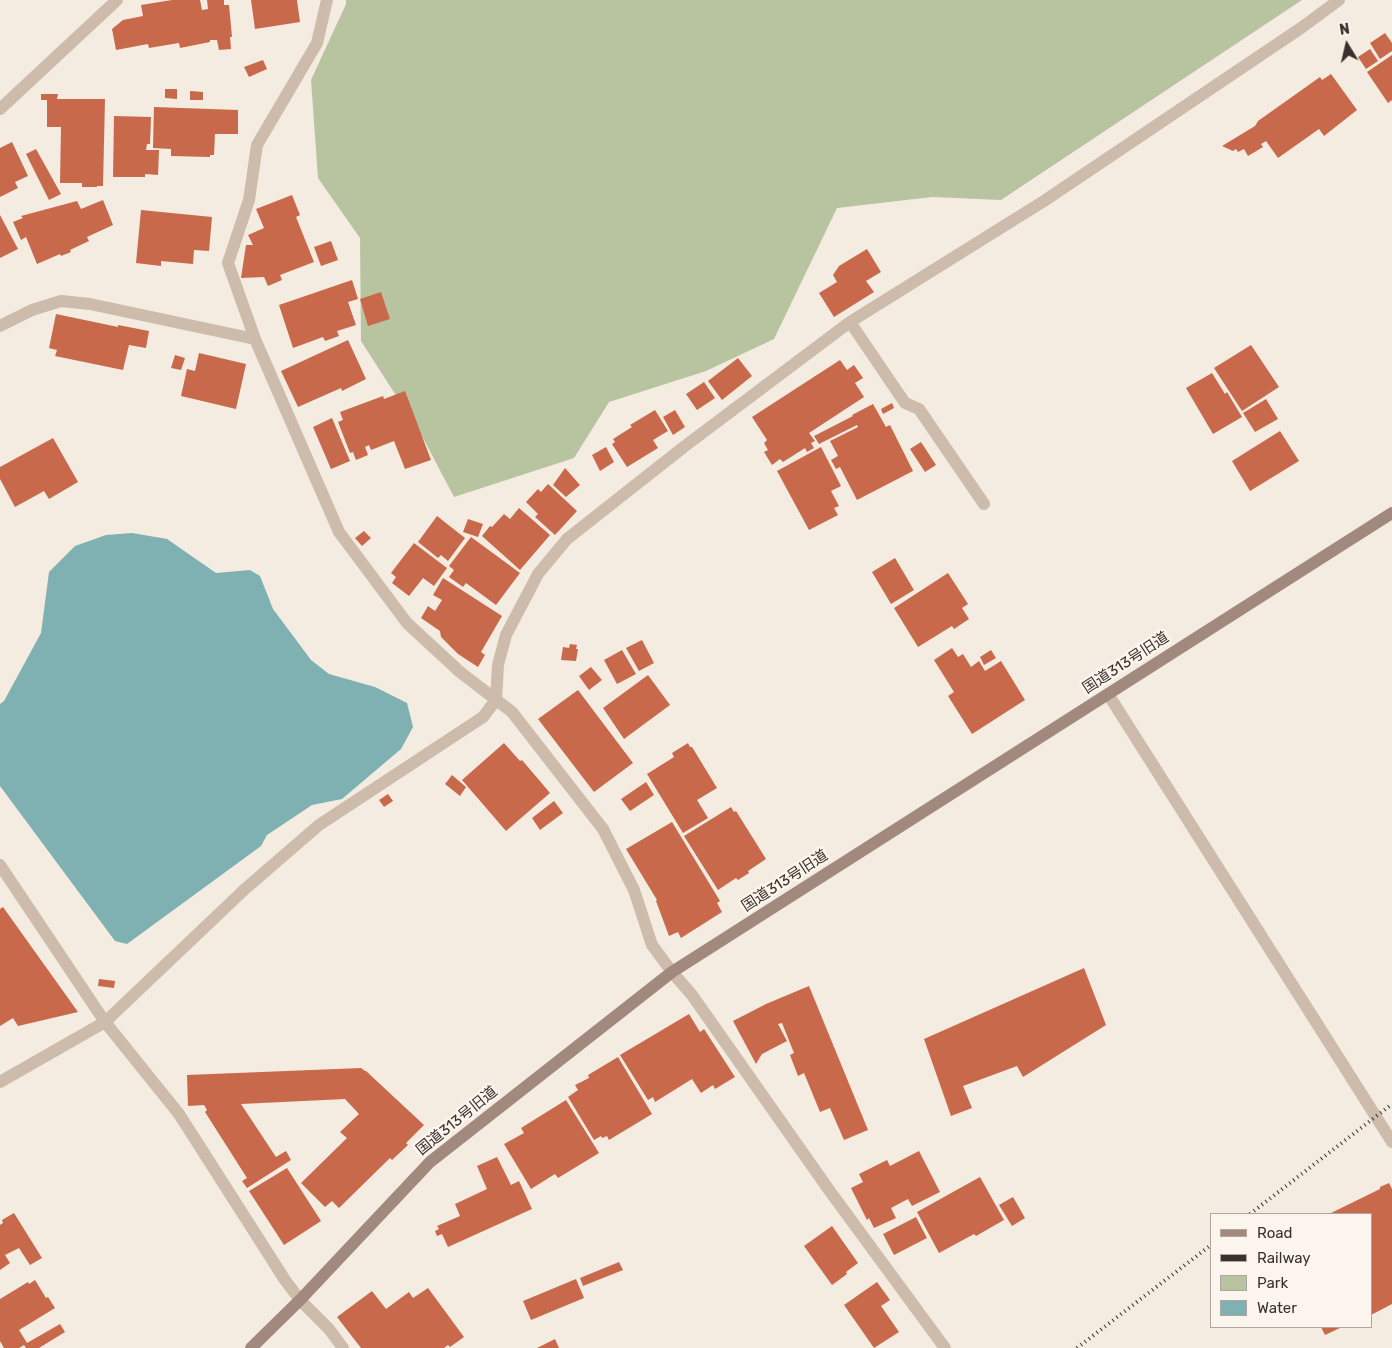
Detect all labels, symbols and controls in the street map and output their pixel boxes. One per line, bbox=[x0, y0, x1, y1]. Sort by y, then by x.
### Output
north arrow bbox=[1322, 20, 1372, 70]
text: N bbox=[1338, 21, 1351, 39]
street label: 国道313号旧道 bbox=[1080, 628, 1172, 698]
street label: 国道313号旧道 bbox=[739, 846, 831, 916]
street label: 国道313号旧道 bbox=[413, 1083, 501, 1159]
legend bbox=[1210, 1213, 1372, 1328]
text: Road bbox=[1257, 1224, 1293, 1242]
text: Railway bbox=[1257, 1249, 1311, 1267]
text: Park bbox=[1257, 1274, 1288, 1292]
text: Water bbox=[1257, 1299, 1297, 1317]

